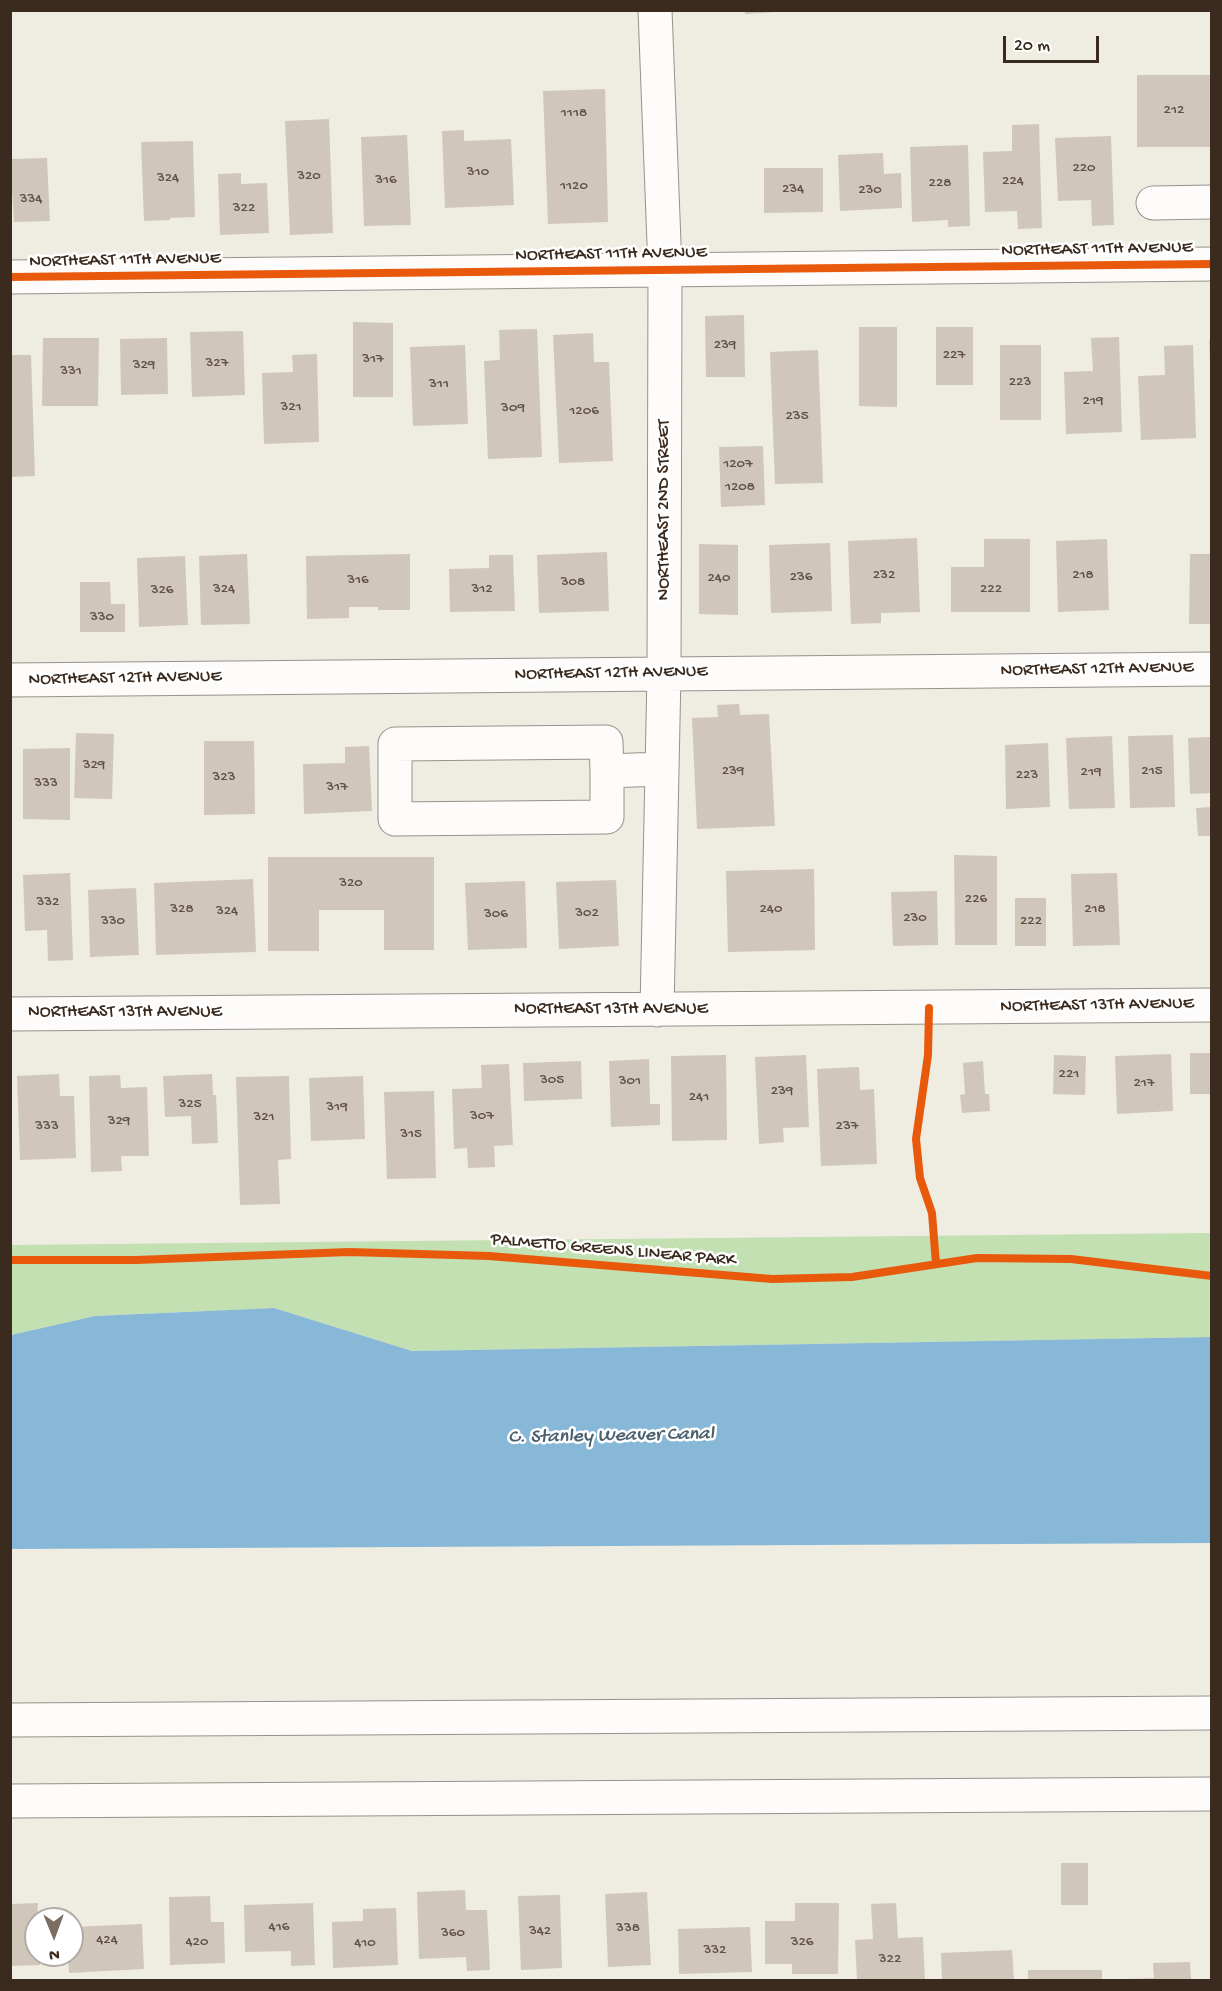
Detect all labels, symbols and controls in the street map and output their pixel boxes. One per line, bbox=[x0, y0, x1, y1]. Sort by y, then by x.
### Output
scale bar bbox=[1006, 24, 1102, 62]
text: 20 m bbox=[1014, 36, 1050, 57]
house number: 212 bbox=[1164, 102, 1184, 120]
house number: 1118 bbox=[561, 105, 587, 123]
house number: 220 bbox=[1072, 160, 1096, 178]
house number: 310 bbox=[467, 164, 489, 182]
house number: 320 bbox=[297, 168, 321, 186]
house number: 324 bbox=[157, 170, 179, 188]
house number: 316 bbox=[375, 172, 397, 190]
house number: 224 bbox=[1002, 173, 1024, 191]
house number: 228 bbox=[929, 175, 951, 193]
house number: 1120 bbox=[560, 178, 588, 196]
house number: 234 bbox=[782, 181, 804, 199]
house number: 230 bbox=[858, 182, 882, 200]
house number: 334 bbox=[20, 191, 42, 209]
house number: 322 bbox=[233, 200, 255, 218]
street label: NORTHEAST 11TH AVENUE bbox=[1001, 238, 1193, 262]
street label: NORTHEAST 11TH AVENUE bbox=[515, 243, 707, 267]
street label: NORTHEAST 11TH AVENUE bbox=[29, 249, 221, 273]
house number: 239 bbox=[714, 337, 736, 355]
house number: 227 bbox=[943, 347, 965, 365]
house number: 317 bbox=[362, 351, 384, 369]
house number: 327 bbox=[206, 355, 228, 373]
house number: 329 bbox=[133, 357, 155, 375]
house number: 331 bbox=[60, 363, 82, 381]
house number: 223 bbox=[1009, 374, 1031, 392]
house number: 311 bbox=[429, 376, 449, 394]
house number: 219 bbox=[1083, 393, 1103, 411]
house number: 321 bbox=[280, 399, 302, 417]
house number: 309 bbox=[501, 400, 525, 418]
house number: 1206 bbox=[569, 403, 599, 421]
house number: 235 bbox=[785, 408, 809, 426]
street label: NORTHEAST 2ND STREET bbox=[654, 419, 676, 601]
house number: 1207 bbox=[723, 456, 753, 474]
house number: 1208 bbox=[725, 479, 755, 497]
house number: 232 bbox=[873, 567, 895, 585]
house number: 218 bbox=[1072, 567, 1094, 585]
house number: 236 bbox=[790, 569, 812, 587]
house number: 240 bbox=[708, 570, 730, 588]
house number: 316 bbox=[347, 572, 369, 590]
house number: 308 bbox=[561, 574, 585, 592]
house number: 324 bbox=[213, 581, 235, 599]
house number: 312 bbox=[471, 581, 493, 599]
house number: 222 bbox=[980, 581, 1002, 599]
house number: 326 bbox=[151, 582, 173, 600]
house number: 330 bbox=[90, 609, 114, 627]
street label: NORTHEAST 12TH AVENUE bbox=[1000, 658, 1194, 682]
street label: NORTHEAST 12TH AVENUE bbox=[514, 662, 708, 686]
street label: NORTHEAST 12TH AVENUE bbox=[28, 667, 222, 691]
house number: 329 bbox=[83, 757, 105, 775]
house number: 239 bbox=[722, 763, 744, 781]
house number: 215 bbox=[1141, 763, 1163, 781]
house number: 219 bbox=[1081, 764, 1101, 782]
house number: 223 bbox=[1016, 767, 1038, 785]
house number: 323 bbox=[213, 769, 235, 787]
house number: 333 bbox=[34, 775, 58, 793]
house number: 317 bbox=[326, 779, 348, 797]
house number: 320 bbox=[339, 875, 363, 893]
house number: 226 bbox=[965, 891, 987, 909]
house number: 332 bbox=[37, 894, 59, 912]
house number: 328 bbox=[170, 901, 194, 919]
house number: 240 bbox=[760, 901, 782, 919]
house number: 218 bbox=[1084, 901, 1106, 919]
house number: 324 bbox=[216, 903, 238, 921]
house number: 302 bbox=[575, 905, 599, 923]
house number: 306 bbox=[484, 906, 508, 924]
house number: 230 bbox=[903, 910, 927, 928]
house number: 330 bbox=[101, 913, 125, 931]
house number: 222 bbox=[1020, 913, 1042, 931]
street label: NORTHEAST 13TH AVENUE bbox=[1000, 994, 1194, 1018]
street label: NORTHEAST 13TH AVENUE bbox=[514, 999, 708, 1021]
street label: NORTHEAST 13TH AVENUE bbox=[28, 1002, 222, 1024]
house number: 221 bbox=[1059, 1066, 1079, 1084]
house number: 305 bbox=[540, 1072, 564, 1090]
house number: 301 bbox=[619, 1073, 641, 1091]
house number: 217 bbox=[1133, 1075, 1155, 1093]
house number: 239 bbox=[771, 1083, 793, 1101]
house number: 241 bbox=[689, 1089, 709, 1107]
house number: 325 bbox=[178, 1096, 202, 1114]
house number: 319 bbox=[326, 1099, 348, 1117]
house number: 307 bbox=[470, 1108, 494, 1126]
house number: 321 bbox=[253, 1109, 275, 1127]
house number: 329 bbox=[108, 1113, 130, 1131]
house number: 333 bbox=[35, 1118, 59, 1136]
house number: 237 bbox=[836, 1118, 858, 1136]
house number: 315 bbox=[400, 1126, 422, 1144]
street label: PALMETTO GREENS LINEAR PARK bbox=[490, 1230, 736, 1272]
water label: C. Stanley Weaver Canal bbox=[508, 1423, 714, 1451]
north arrow bbox=[24, 1907, 84, 1967]
house number: 416 bbox=[269, 1919, 289, 1937]
house number: 338 bbox=[616, 1920, 640, 1938]
house number: 342 bbox=[529, 1923, 551, 1941]
house number: 360 bbox=[441, 1925, 465, 1943]
house number: 424 bbox=[96, 1932, 118, 1950]
house number: 420 bbox=[186, 1934, 208, 1952]
house number: 326 bbox=[791, 1934, 813, 1952]
house number: 410 bbox=[354, 1935, 376, 1953]
house number: 332 bbox=[704, 1942, 726, 1960]
text: N bbox=[49, 1944, 60, 1963]
house number: 322 bbox=[879, 1951, 901, 1969]

